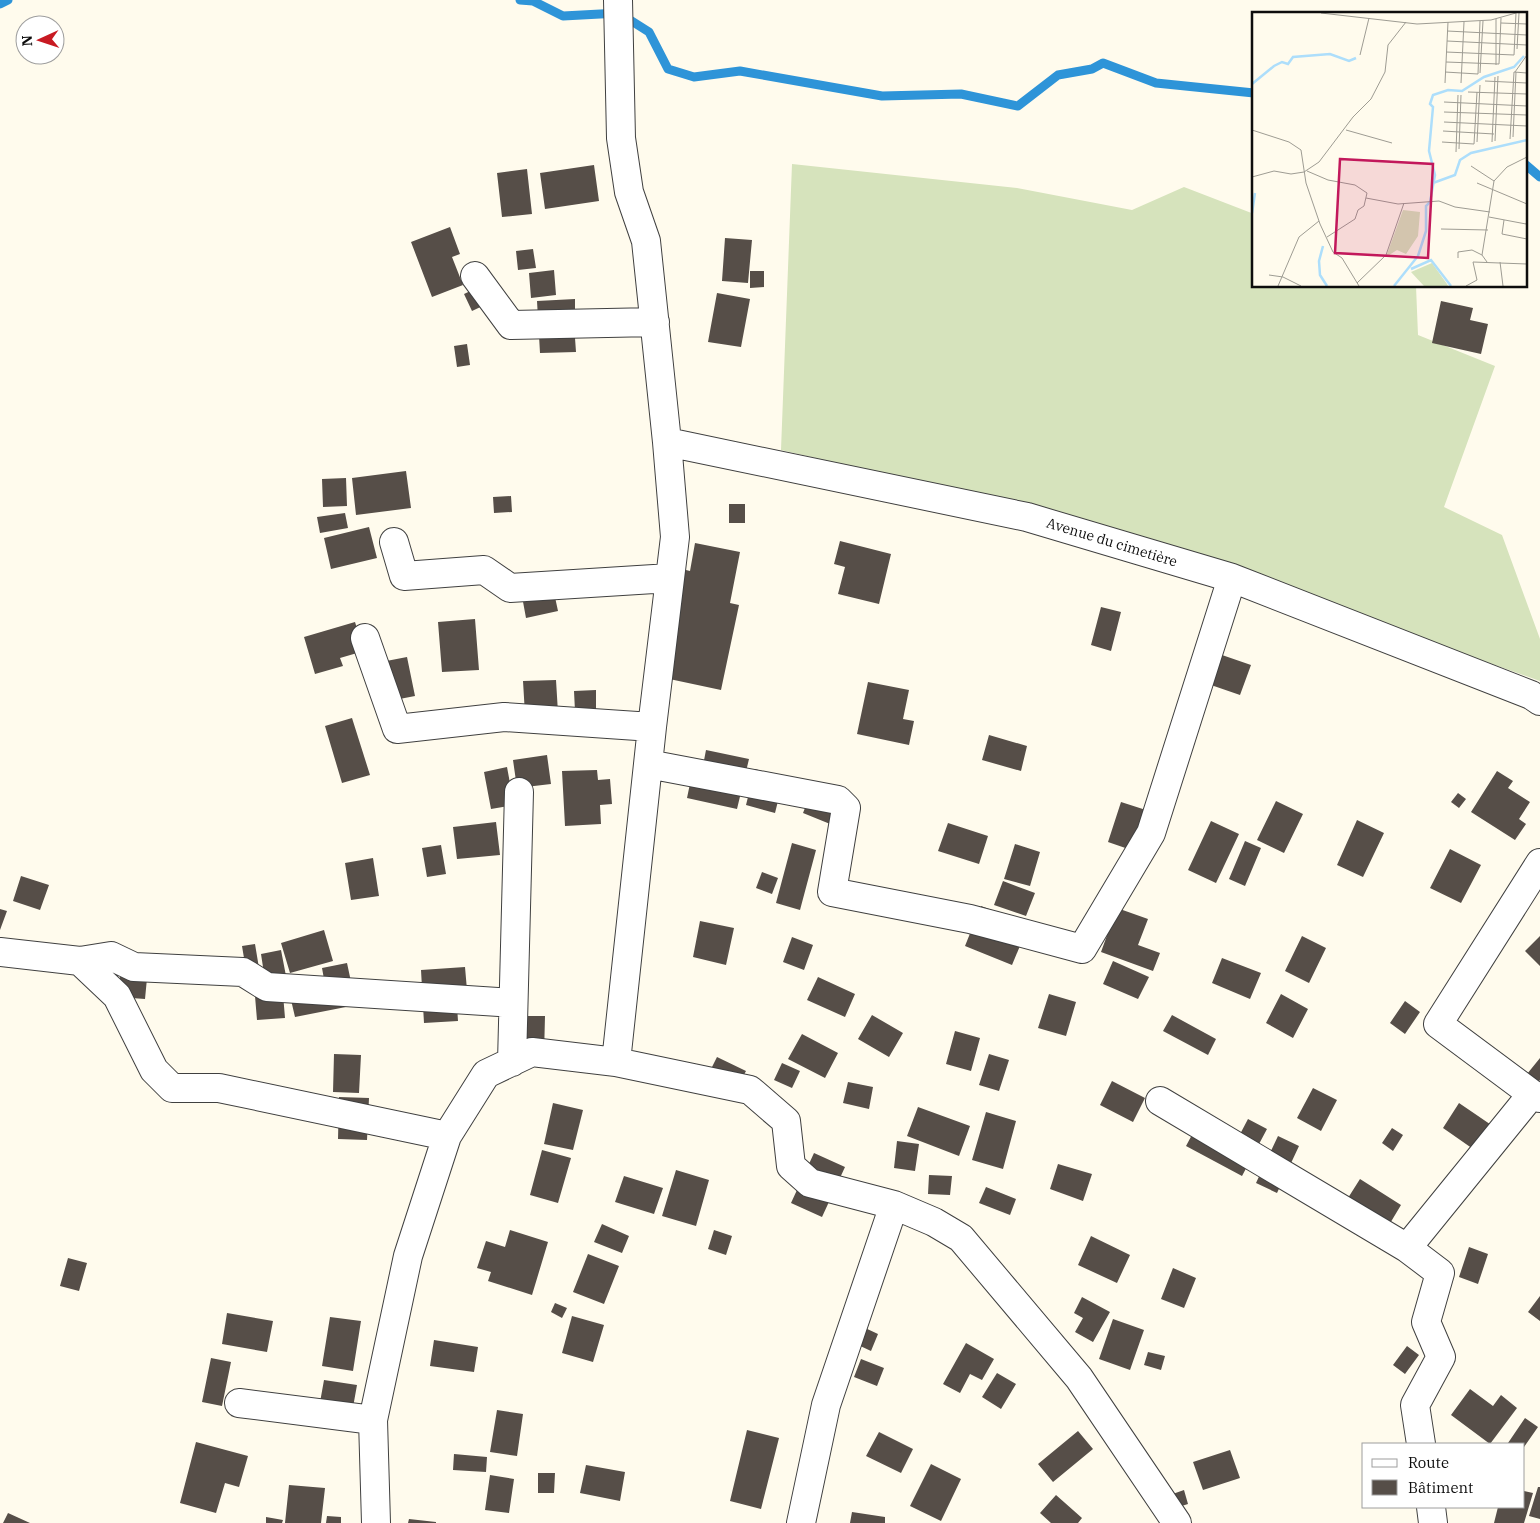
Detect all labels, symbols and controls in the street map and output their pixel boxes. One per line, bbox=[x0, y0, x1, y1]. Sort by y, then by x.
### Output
inset map bbox=[1252, 12, 1528, 288]
north arrow bbox=[15, 15, 65, 65]
text: N bbox=[18, 35, 36, 47]
street label: Avenue du cimetière bbox=[1044, 514, 1180, 570]
legend bbox=[1362, 1443, 1525, 1508]
text: Route bbox=[1408, 1453, 1449, 1472]
text: Bâtiment bbox=[1408, 1478, 1473, 1497]

